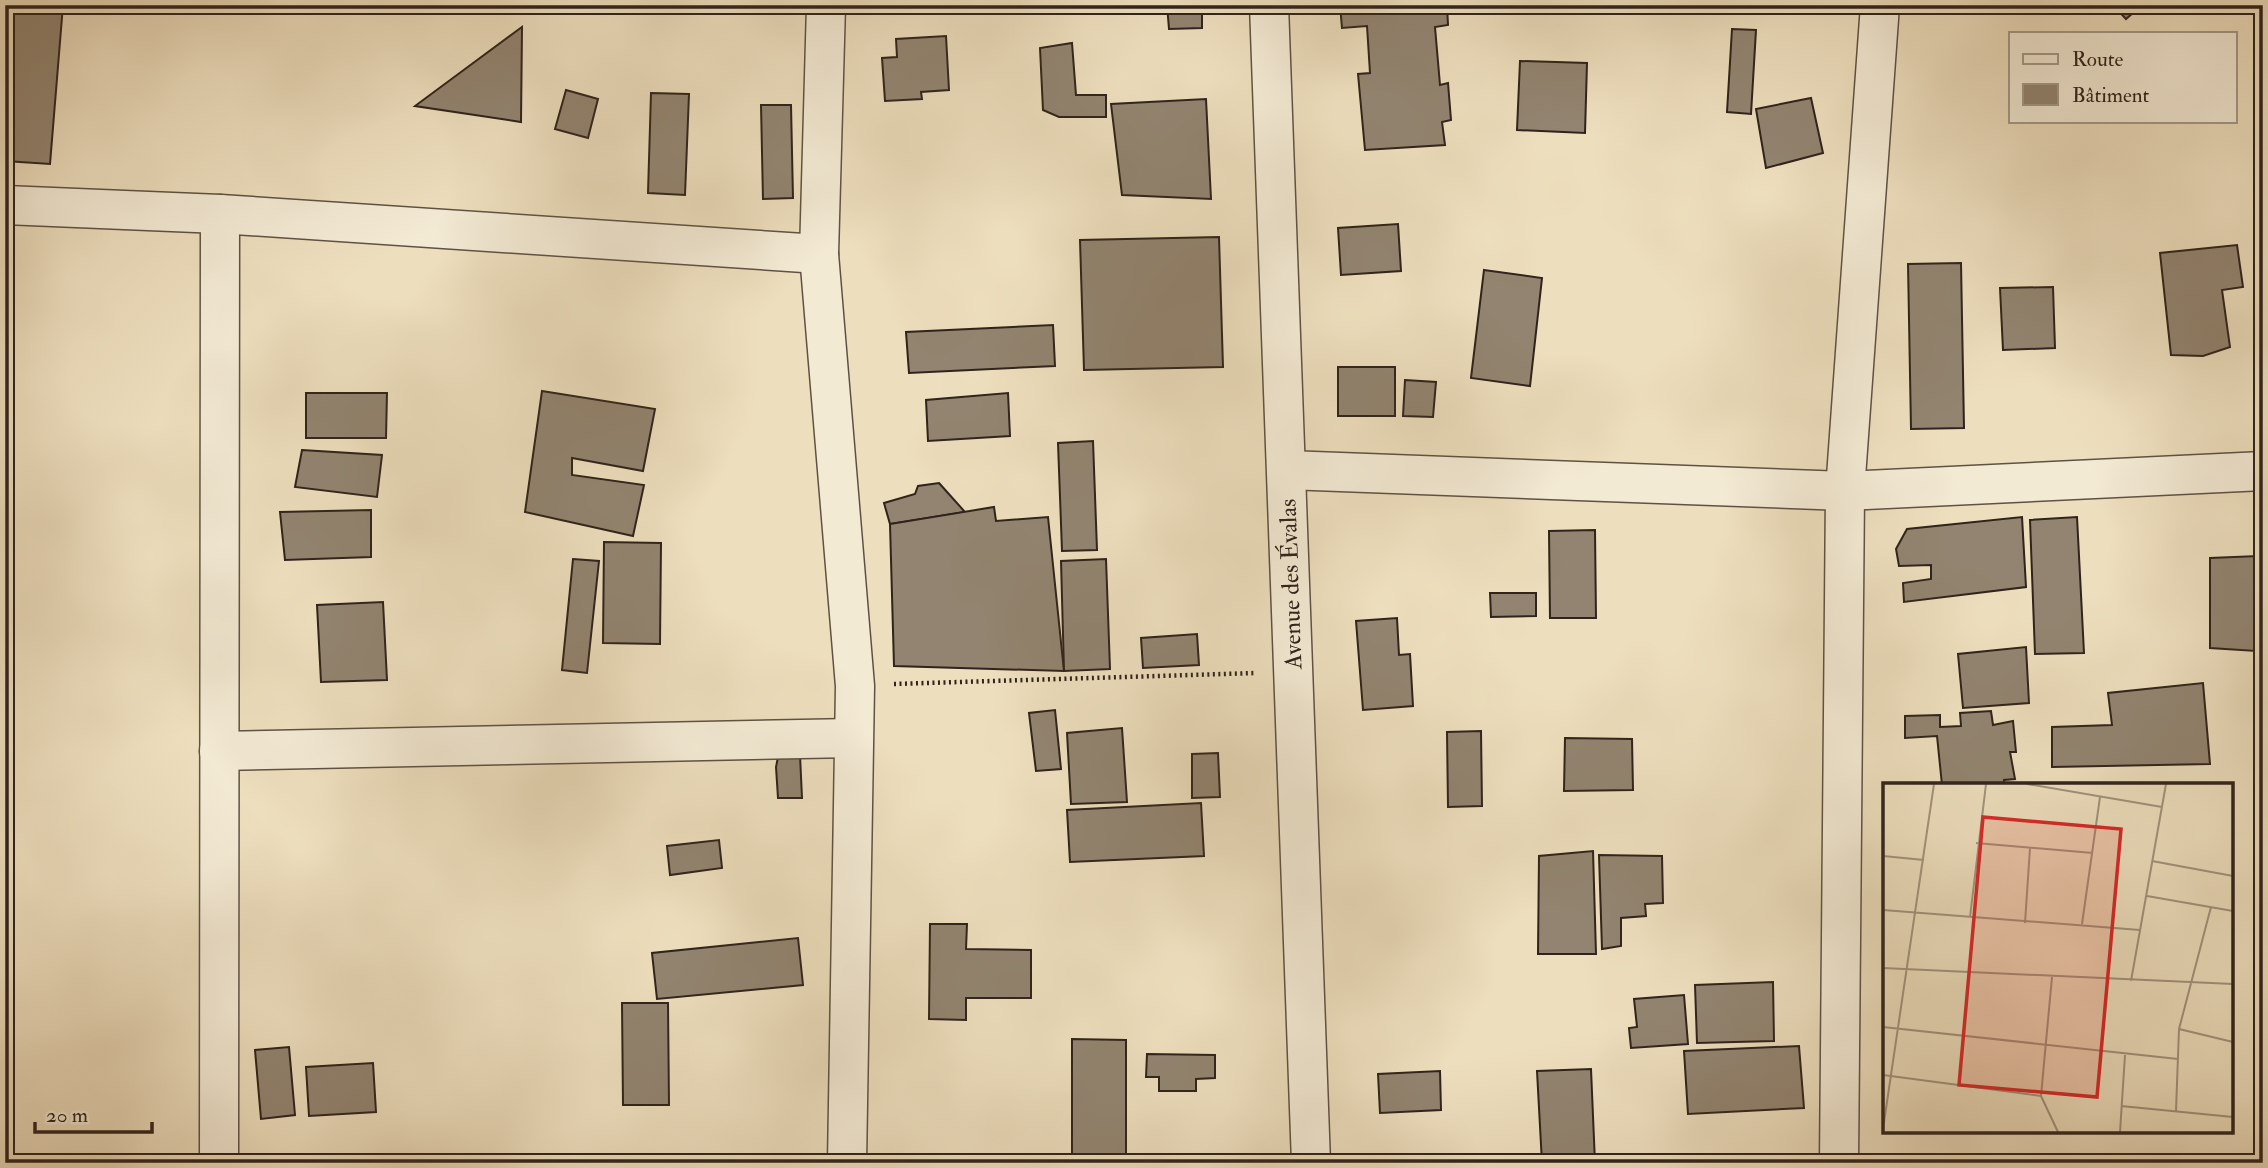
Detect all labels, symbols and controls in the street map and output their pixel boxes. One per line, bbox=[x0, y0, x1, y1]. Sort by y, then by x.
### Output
legend bbox=[2009, 32, 2236, 122]
text: Route bbox=[2072, 46, 2124, 73]
text: Bâtiment bbox=[2072, 82, 2149, 109]
street label: Avenue des Évalas bbox=[1272, 498, 1310, 671]
inset map bbox=[1883, 783, 2233, 1133]
scale bar bbox=[35, 1091, 152, 1135]
text: 20 m bbox=[46, 1102, 88, 1129]

